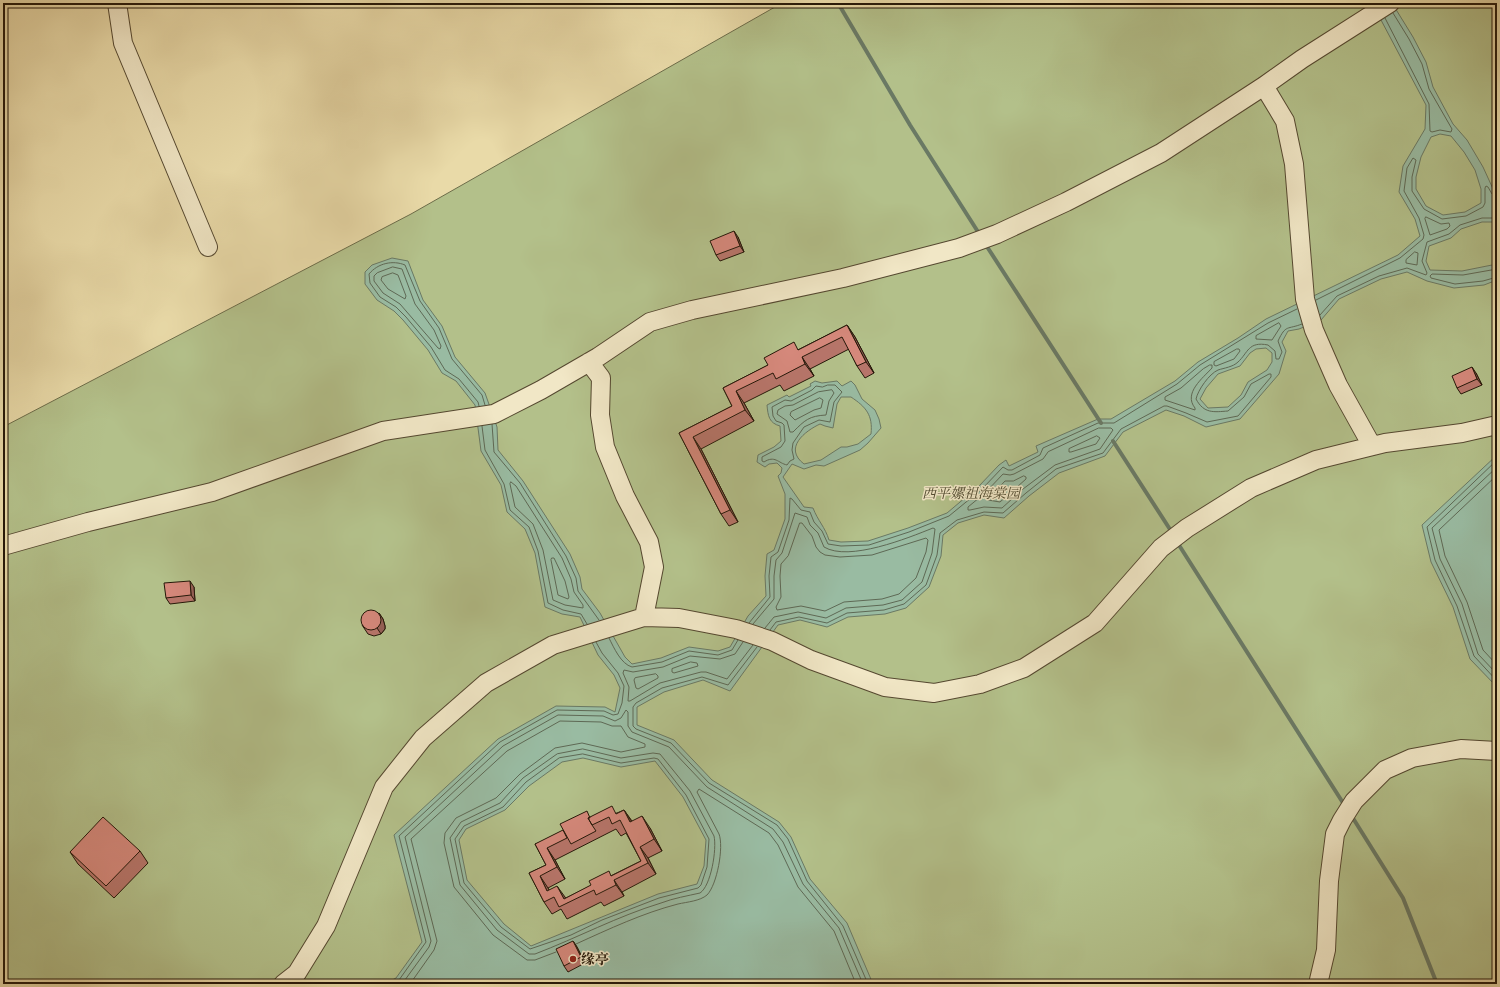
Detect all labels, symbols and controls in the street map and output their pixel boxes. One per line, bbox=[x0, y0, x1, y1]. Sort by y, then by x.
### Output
park label: 西平嫘祖海棠园 bbox=[922, 484, 1022, 503]
place label: 缘亭 bbox=[581, 950, 609, 969]
marker: 缘亭 bbox=[568, 954, 578, 964]

